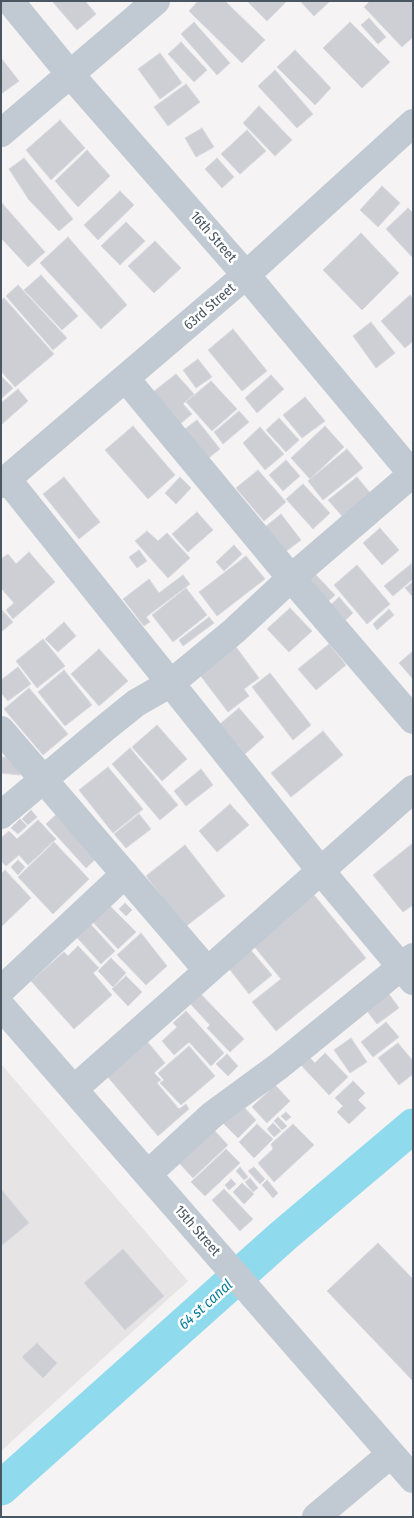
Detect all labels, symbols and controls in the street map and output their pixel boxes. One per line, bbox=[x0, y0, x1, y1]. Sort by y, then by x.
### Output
street label: 16th Street bbox=[186, 208, 240, 266]
street label: 63rd Street bbox=[181, 280, 239, 334]
street label: 15th Street bbox=[170, 1202, 224, 1260]
water label: 64 st canal bbox=[175, 1276, 237, 1334]

